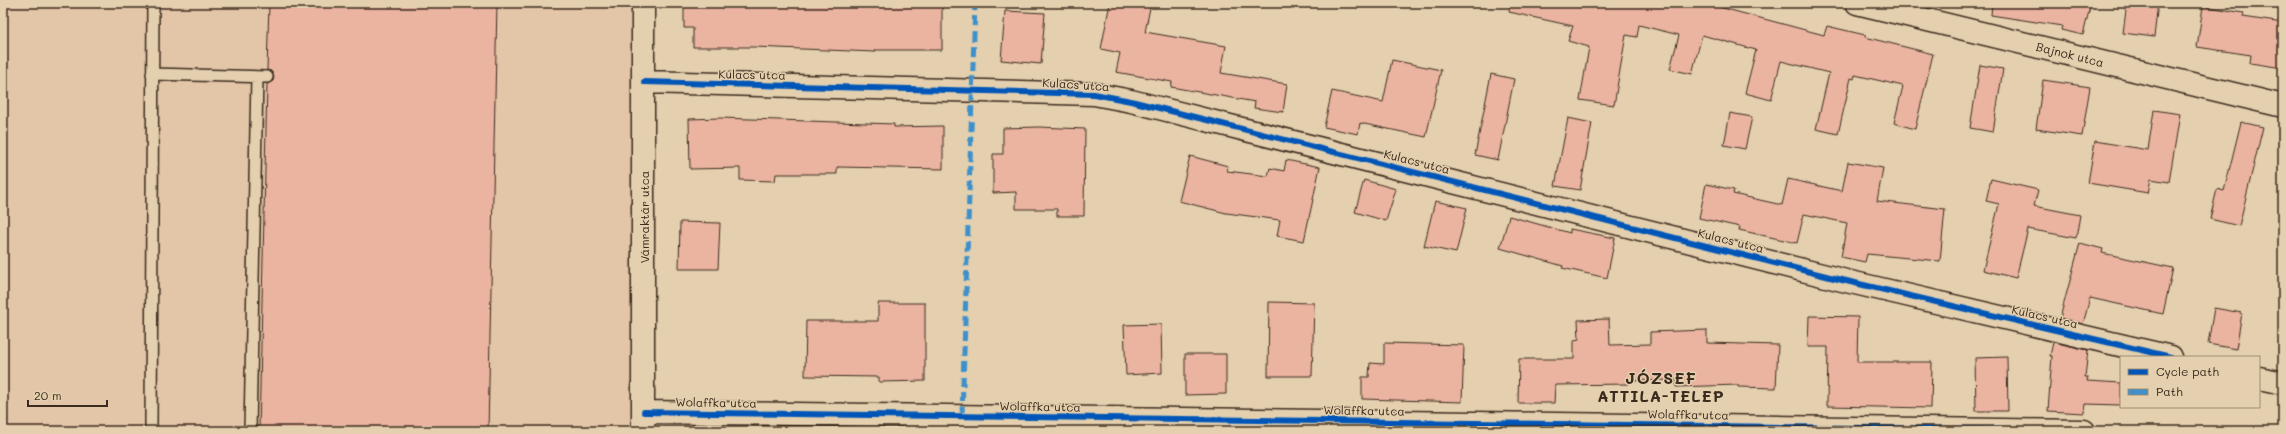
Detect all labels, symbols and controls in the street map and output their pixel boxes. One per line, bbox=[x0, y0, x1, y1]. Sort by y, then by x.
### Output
street label: Bajnok utca bbox=[2034, 38, 2106, 70]
street label: Kulacs utca bbox=[718, 65, 786, 83]
street label: Kulacs utca bbox=[1042, 74, 1110, 94]
street label: Kulacs utca bbox=[1382, 145, 1452, 177]
street label: Vámraktár utca bbox=[636, 171, 652, 263]
street label: Kulacs utca bbox=[1696, 224, 1766, 256]
street label: Kulacs utca bbox=[2010, 301, 2080, 331]
legend bbox=[2120, 356, 2260, 408]
text: Cycle path bbox=[2156, 363, 2219, 379]
district label: JÓZSEF ATTILA-TELEP bbox=[1597, 367, 1725, 406]
scale bar bbox=[28, 382, 107, 408]
text: Path bbox=[2156, 383, 2183, 399]
text: 20 m bbox=[34, 387, 62, 403]
street label: Wolaffka utca bbox=[675, 393, 757, 411]
street label: Wolaffka utca bbox=[999, 397, 1081, 415]
street label: Wolaffka utca bbox=[1323, 401, 1405, 419]
street label: Wolaffka utca bbox=[1647, 405, 1729, 423]

